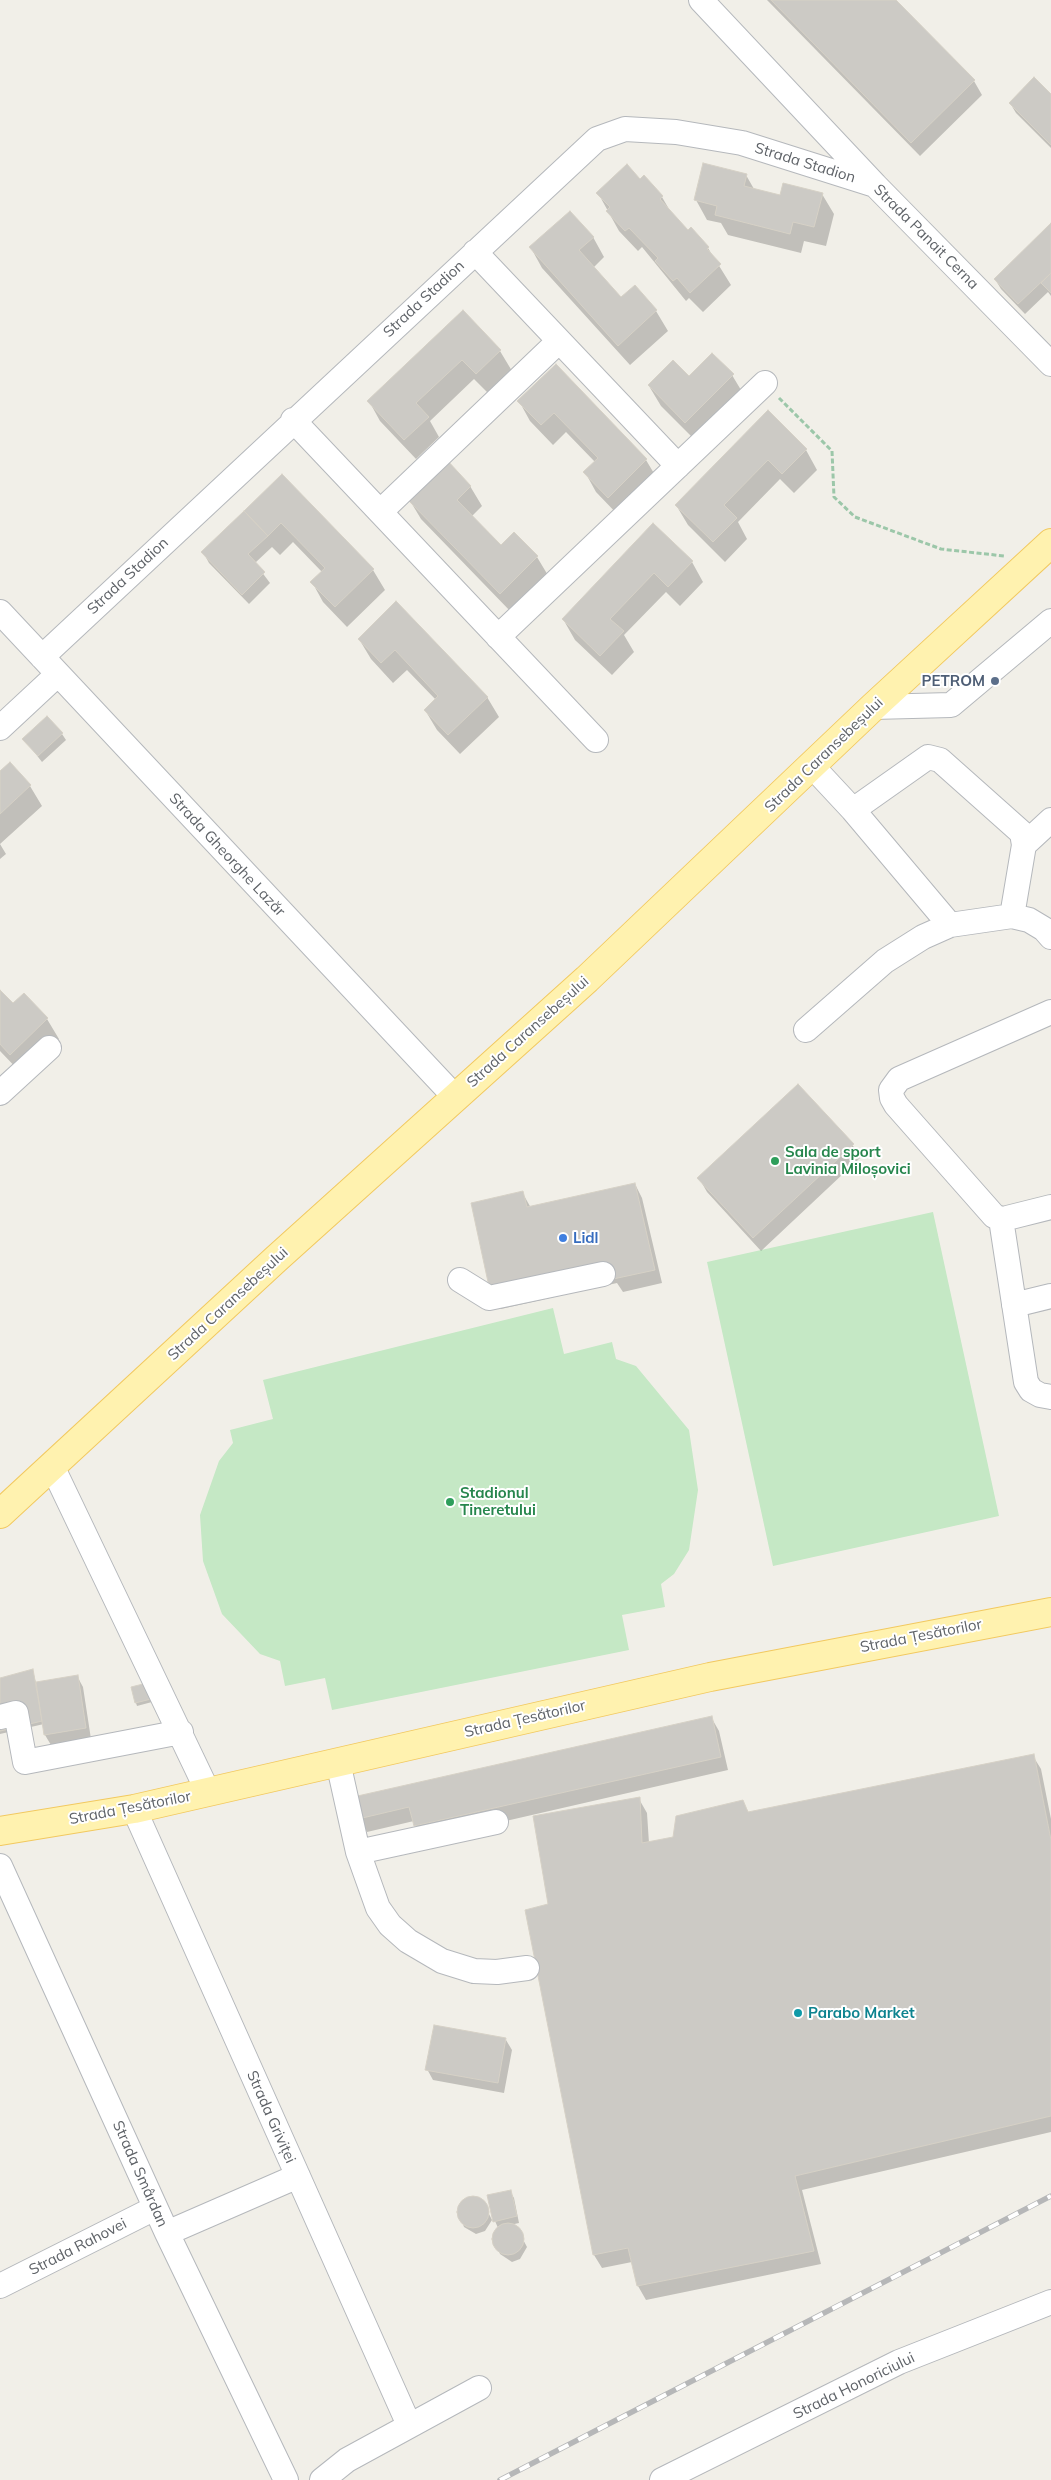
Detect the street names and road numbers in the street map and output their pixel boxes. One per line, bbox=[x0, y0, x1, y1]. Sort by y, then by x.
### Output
street label: Strada Stadion bbox=[752, 139, 858, 187]
street label: Strada Panait Cerna bbox=[870, 181, 982, 293]
street label: Strada Stadion bbox=[380, 257, 468, 341]
street label: Strada Stadion bbox=[84, 534, 172, 618]
street label: Strada Caransebeșului bbox=[761, 694, 887, 816]
street label: Strada Gheorghe Lazăr bbox=[165, 790, 289, 920]
street label: Strada Caransebeșului bbox=[463, 973, 593, 1091]
street label: Strada Caransebeșului bbox=[164, 1244, 292, 1364]
street label: Strada Țesătorilor bbox=[859, 1615, 983, 1657]
street label: Strada Țesătorilor bbox=[463, 1696, 587, 1742]
street label: Strada Țesătorilor bbox=[68, 1787, 192, 1829]
street label: Strada Griviței bbox=[243, 2068, 299, 2166]
street label: Strada Smârdan bbox=[108, 2118, 172, 2230]
street label: Strada Rahovei bbox=[26, 2215, 130, 2279]
street label: Strada Honoriciului bbox=[790, 2349, 918, 2423]

